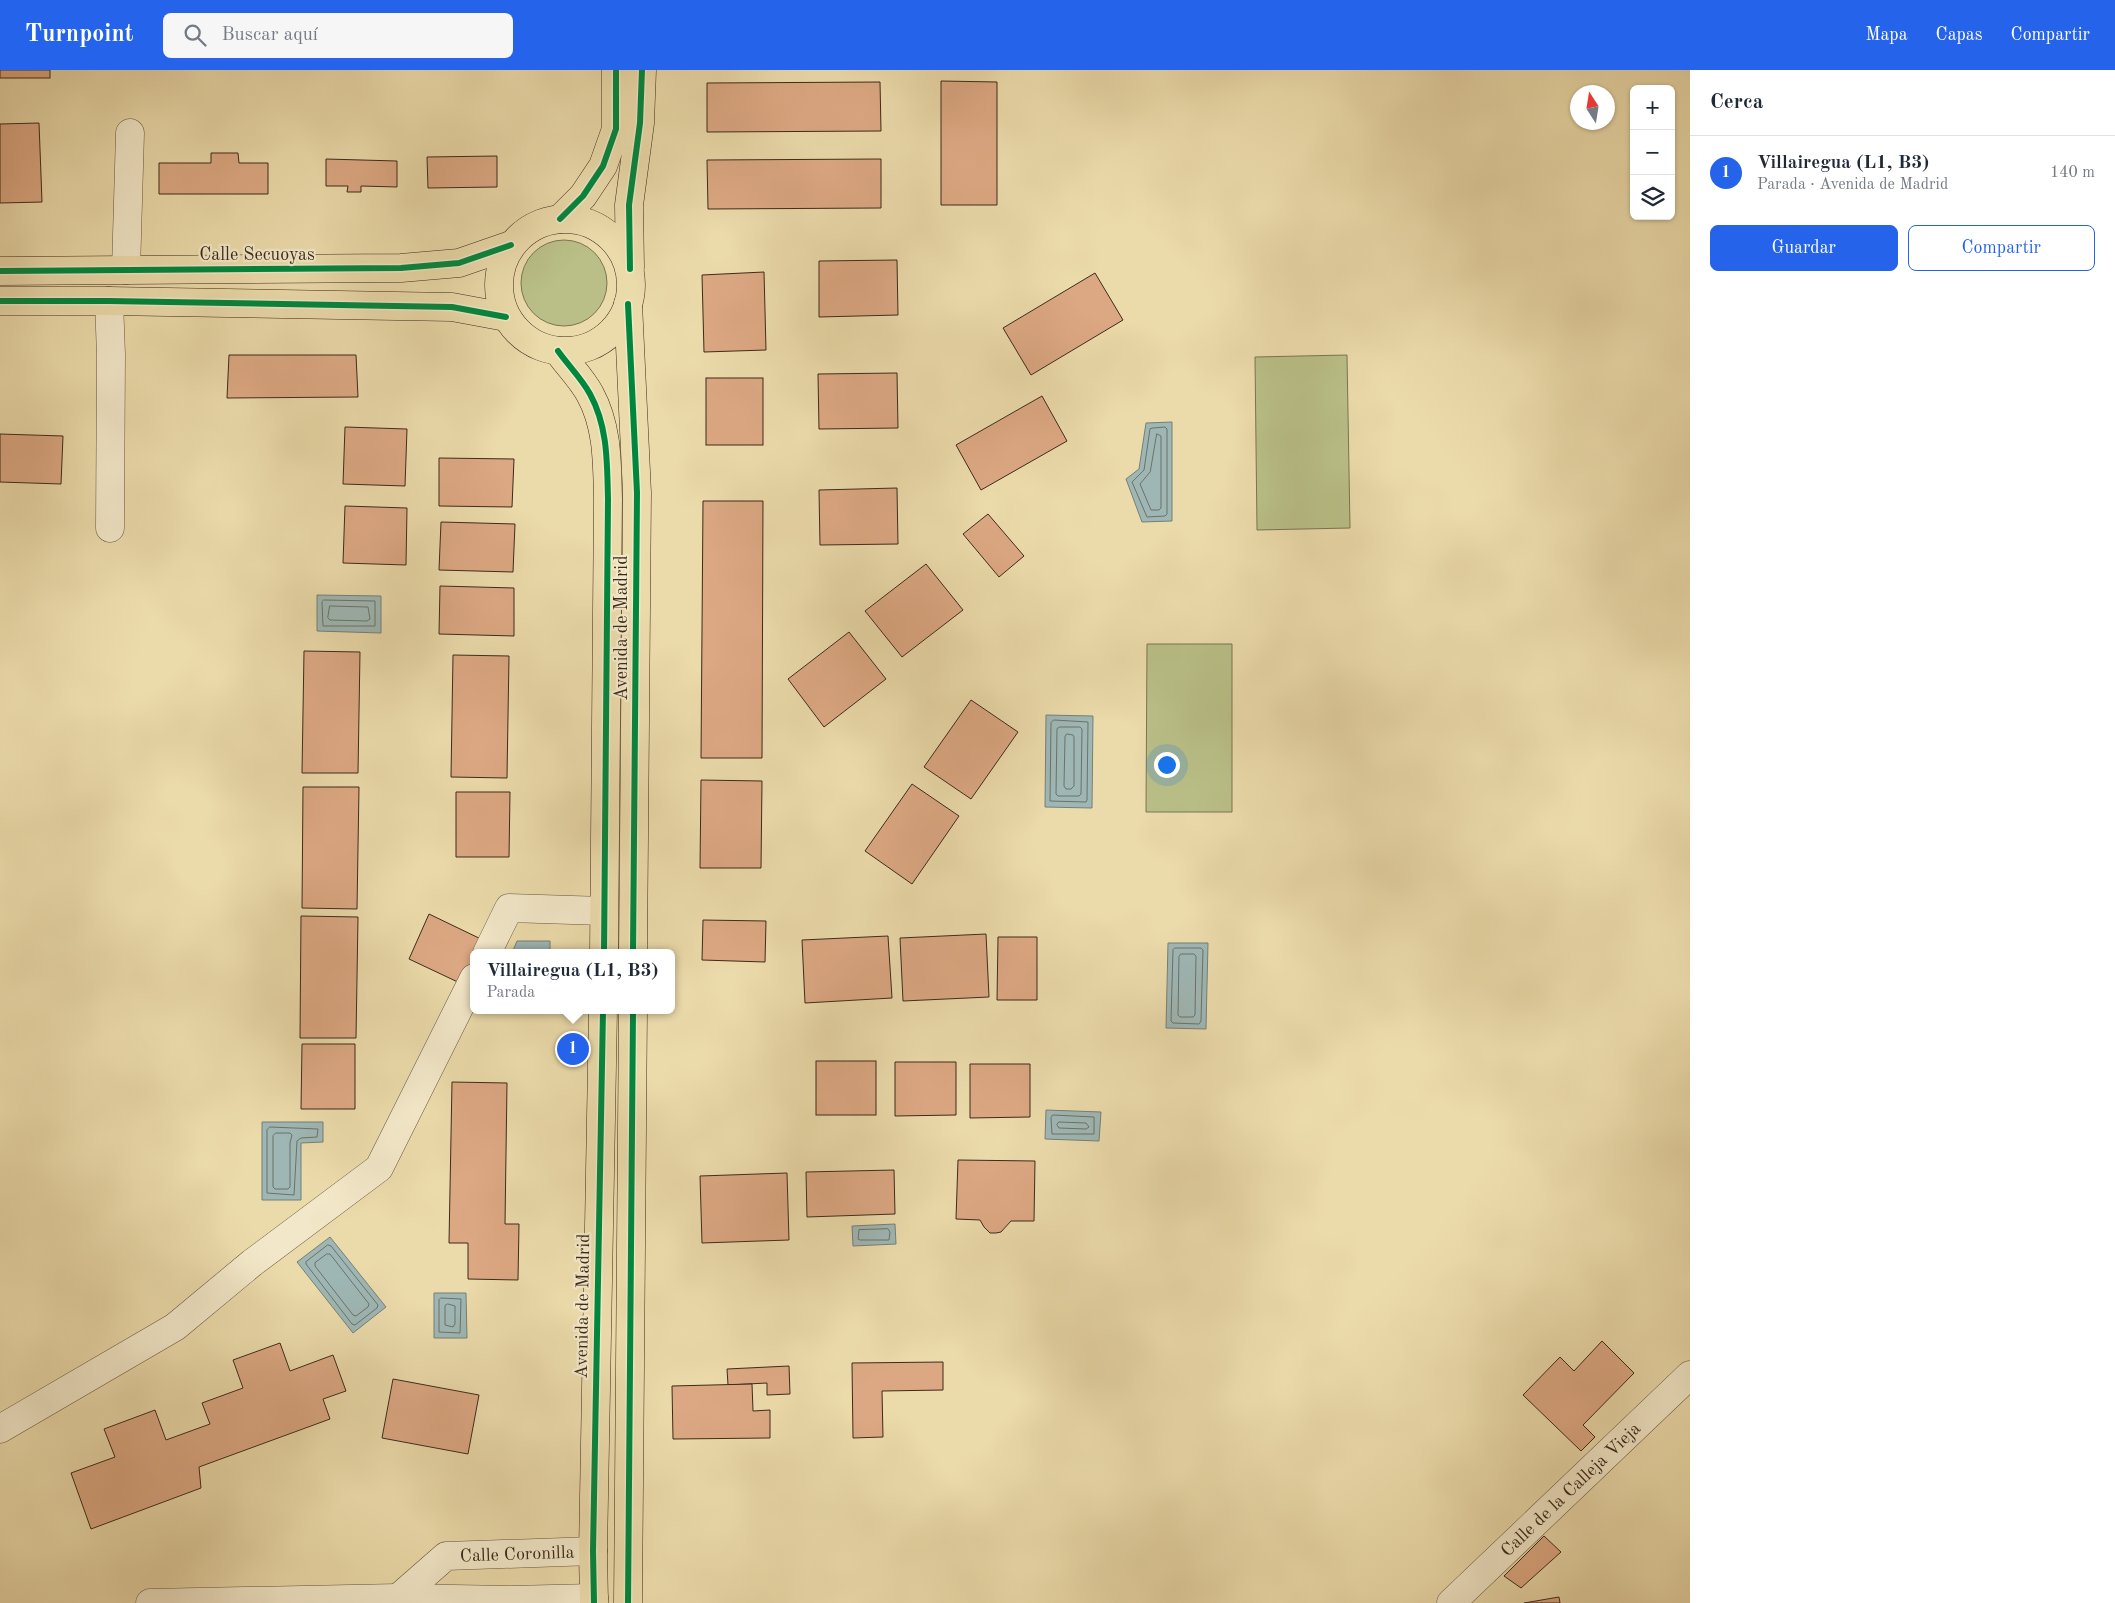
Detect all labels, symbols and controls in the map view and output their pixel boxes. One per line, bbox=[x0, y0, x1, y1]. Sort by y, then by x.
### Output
search box bbox=[163, 13, 513, 58]
icon: search bbox=[181, 21, 209, 49]
text: Turnpoint bbox=[25, 23, 133, 47]
text: Buscar aquí bbox=[221, 26, 318, 45]
text: Mapa bbox=[1865, 26, 1908, 44]
text: Capas bbox=[1936, 26, 1983, 44]
text: Compartir bbox=[2011, 26, 2090, 44]
north arrow bbox=[1570, 85, 1615, 130]
map controls bbox=[1630, 85, 1675, 220]
button: + bbox=[1630, 85, 1675, 130]
text: Cerca bbox=[1710, 92, 1763, 113]
button: − bbox=[1630, 130, 1675, 175]
text: Villairegua (L1, B3) bbox=[1757, 154, 1929, 173]
text: 1 bbox=[1721, 165, 1731, 181]
text: 140 m bbox=[2050, 165, 2095, 181]
button: layers bbox=[1630, 175, 1675, 220]
text: Parada · Avenida de Madrid bbox=[1757, 177, 1948, 193]
button: Guardar bbox=[1710, 225, 1898, 271]
button: Compartir bbox=[1908, 225, 2095, 271]
street label: Calle Secuoyas bbox=[199, 246, 315, 264]
street label: Avenida de Madrid bbox=[613, 555, 631, 701]
your location bbox=[1154, 752, 1180, 778]
popup bbox=[470, 949, 675, 1014]
text: Villairegua (L1, B3) bbox=[486, 962, 659, 981]
text: Parada bbox=[486, 985, 535, 1001]
pin: 1 bbox=[557, 1030, 589, 1068]
street label: Avenida de Madrid bbox=[573, 1233, 593, 1379]
street label: Calle de la Calleja Vieja bbox=[1498, 1419, 1644, 1560]
street label: Calle Coronilla bbox=[460, 1544, 575, 1566]

